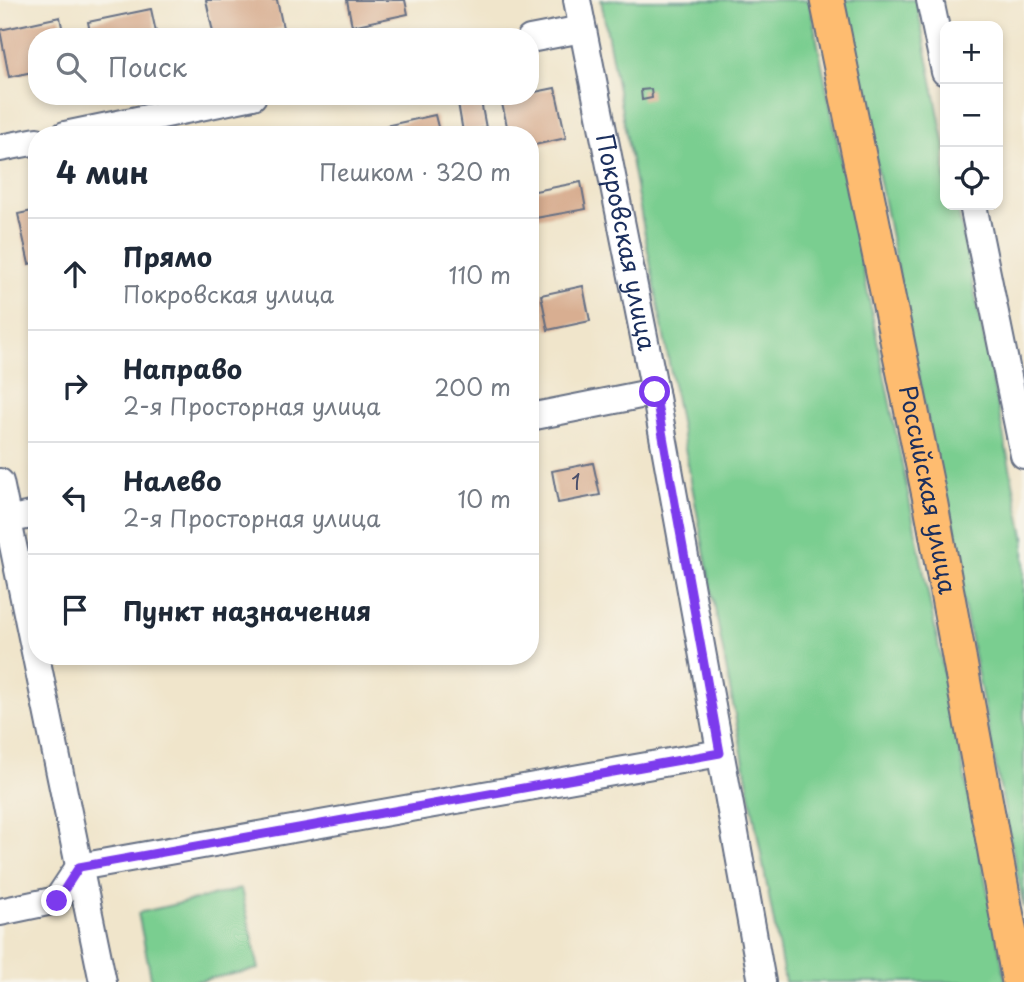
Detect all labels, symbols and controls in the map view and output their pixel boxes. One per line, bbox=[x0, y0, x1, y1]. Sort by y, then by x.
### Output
map controls bbox=[940, 21, 1003, 210]
button: + bbox=[940, 21, 1003, 84]
search box bbox=[28, 28, 539, 105]
text: Поиск bbox=[108, 47, 187, 86]
icon: search bbox=[52, 48, 90, 86]
button: − bbox=[940, 84, 1003, 147]
street label: Покровская улица bbox=[588, 130, 666, 353]
button: locate bbox=[940, 147, 1003, 210]
text: 4 мин bbox=[56, 149, 149, 194]
text: Пешком · 320 m bbox=[319, 154, 511, 189]
text: Прямо bbox=[123, 237, 212, 276]
icon: ahead bbox=[56, 255, 94, 293]
text: 110 m bbox=[449, 257, 511, 292]
text: Покровская улица bbox=[123, 276, 334, 311]
text: Направо bbox=[123, 349, 242, 388]
icon: right bbox=[56, 367, 94, 405]
text: 200 m bbox=[434, 369, 511, 404]
route start bbox=[639, 376, 670, 407]
street label: Российская улица bbox=[891, 382, 967, 597]
text: 2-я Просторная улица bbox=[123, 388, 381, 423]
text: Налево bbox=[123, 461, 221, 500]
house number: 1 bbox=[571, 465, 581, 497]
icon: left bbox=[56, 479, 94, 517]
text: 10 m bbox=[457, 481, 511, 516]
text: 2-я Просторная улица bbox=[123, 500, 381, 535]
icon: arrive bbox=[56, 591, 94, 629]
text: Пункт назначения bbox=[123, 591, 371, 630]
route end bbox=[41, 885, 72, 916]

